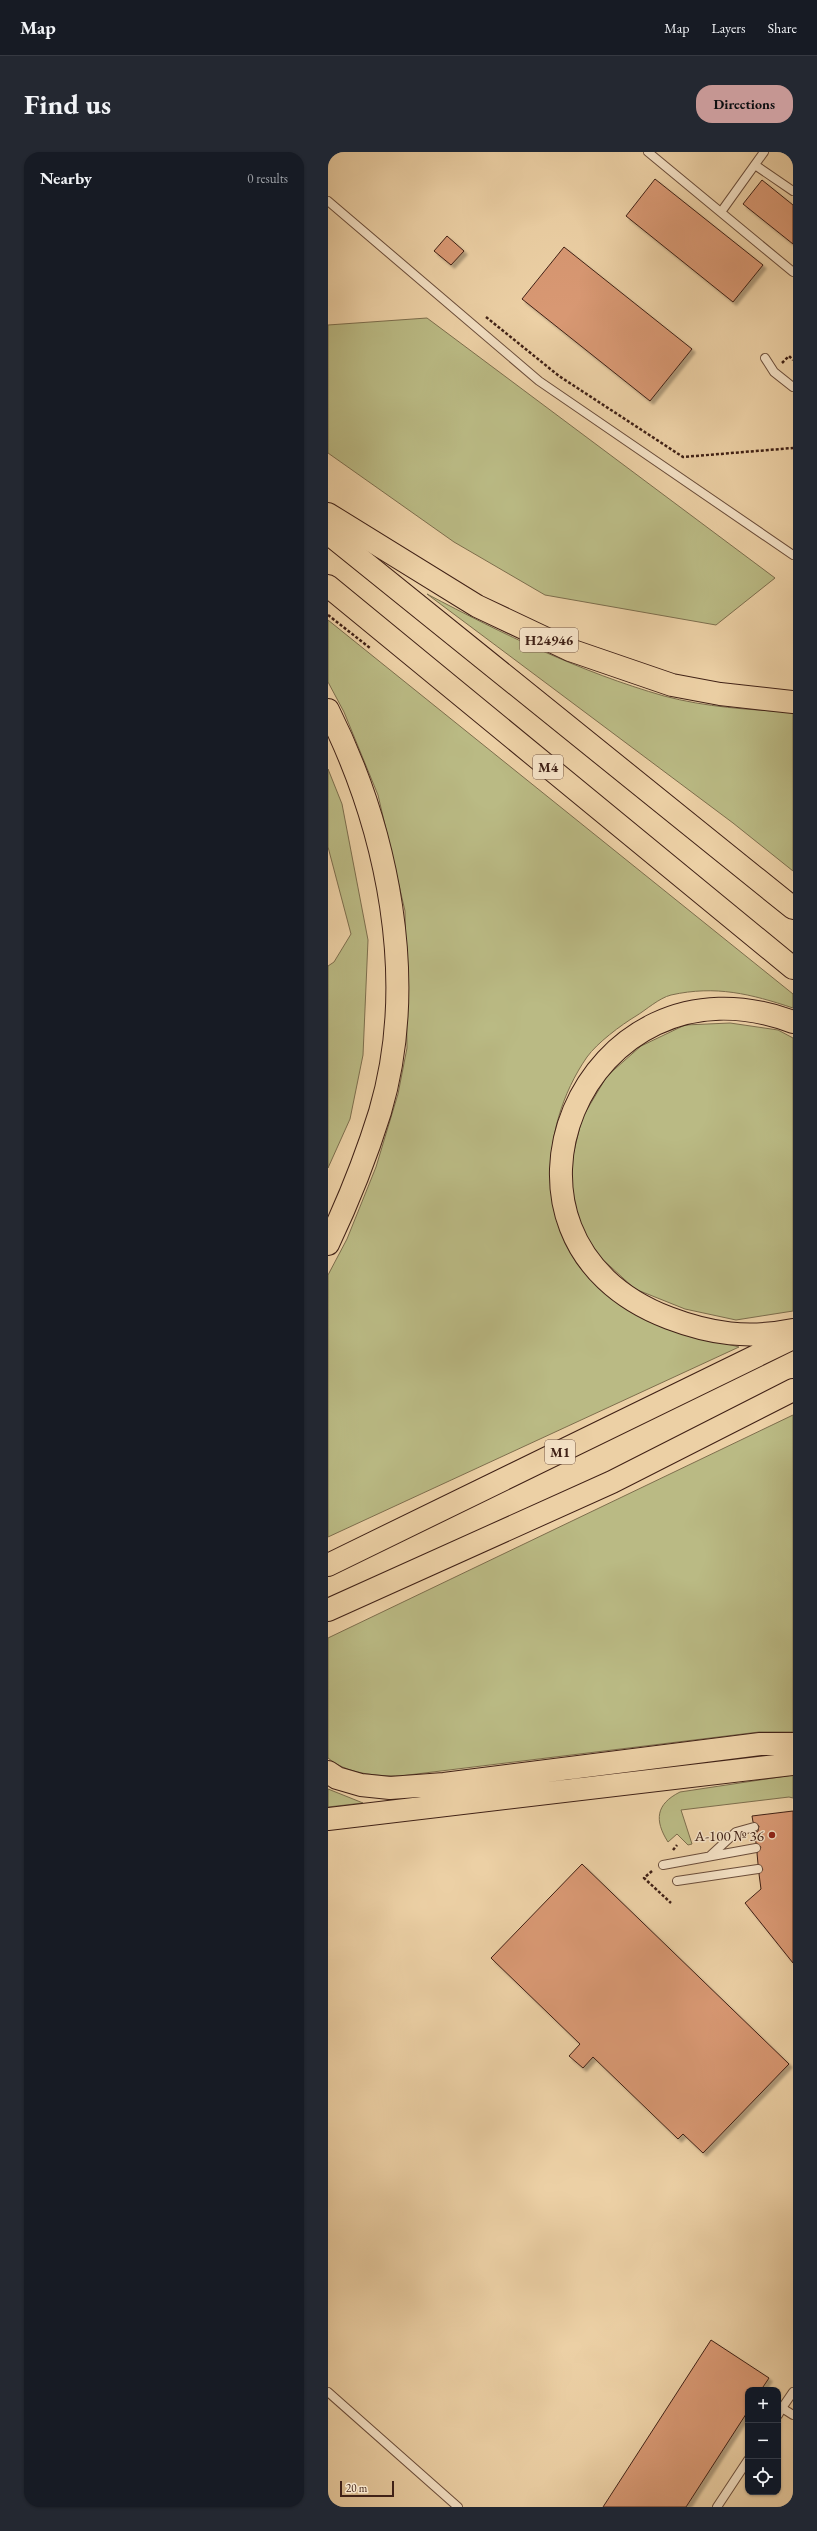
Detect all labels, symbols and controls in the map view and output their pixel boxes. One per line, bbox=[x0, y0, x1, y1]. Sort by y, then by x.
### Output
text: Map bbox=[20, 15, 56, 40]
text: Map bbox=[664, 19, 689, 37]
text: Layers bbox=[711, 19, 746, 37]
text: Share bbox=[768, 19, 797, 37]
button: Directions bbox=[696, 85, 793, 123]
text: Find us bbox=[24, 86, 111, 122]
text: Nearby bbox=[40, 167, 92, 189]
text: 0 results bbox=[247, 170, 288, 187]
road number: Н24946 bbox=[520, 628, 578, 652]
road number: М4 bbox=[533, 755, 563, 779]
road number: М1 bbox=[545, 1440, 575, 1464]
place label: А-100 № 36 bbox=[694, 1826, 764, 1845]
marker: А-100 № 36 bbox=[767, 1830, 777, 1840]
map controls bbox=[745, 2387, 781, 2495]
button: + bbox=[745, 2387, 781, 2423]
button: − bbox=[745, 2423, 781, 2459]
button: locate bbox=[745, 2459, 781, 2495]
scale bar bbox=[340, 2479, 394, 2498]
text: 20 m bbox=[346, 2481, 367, 2495]

